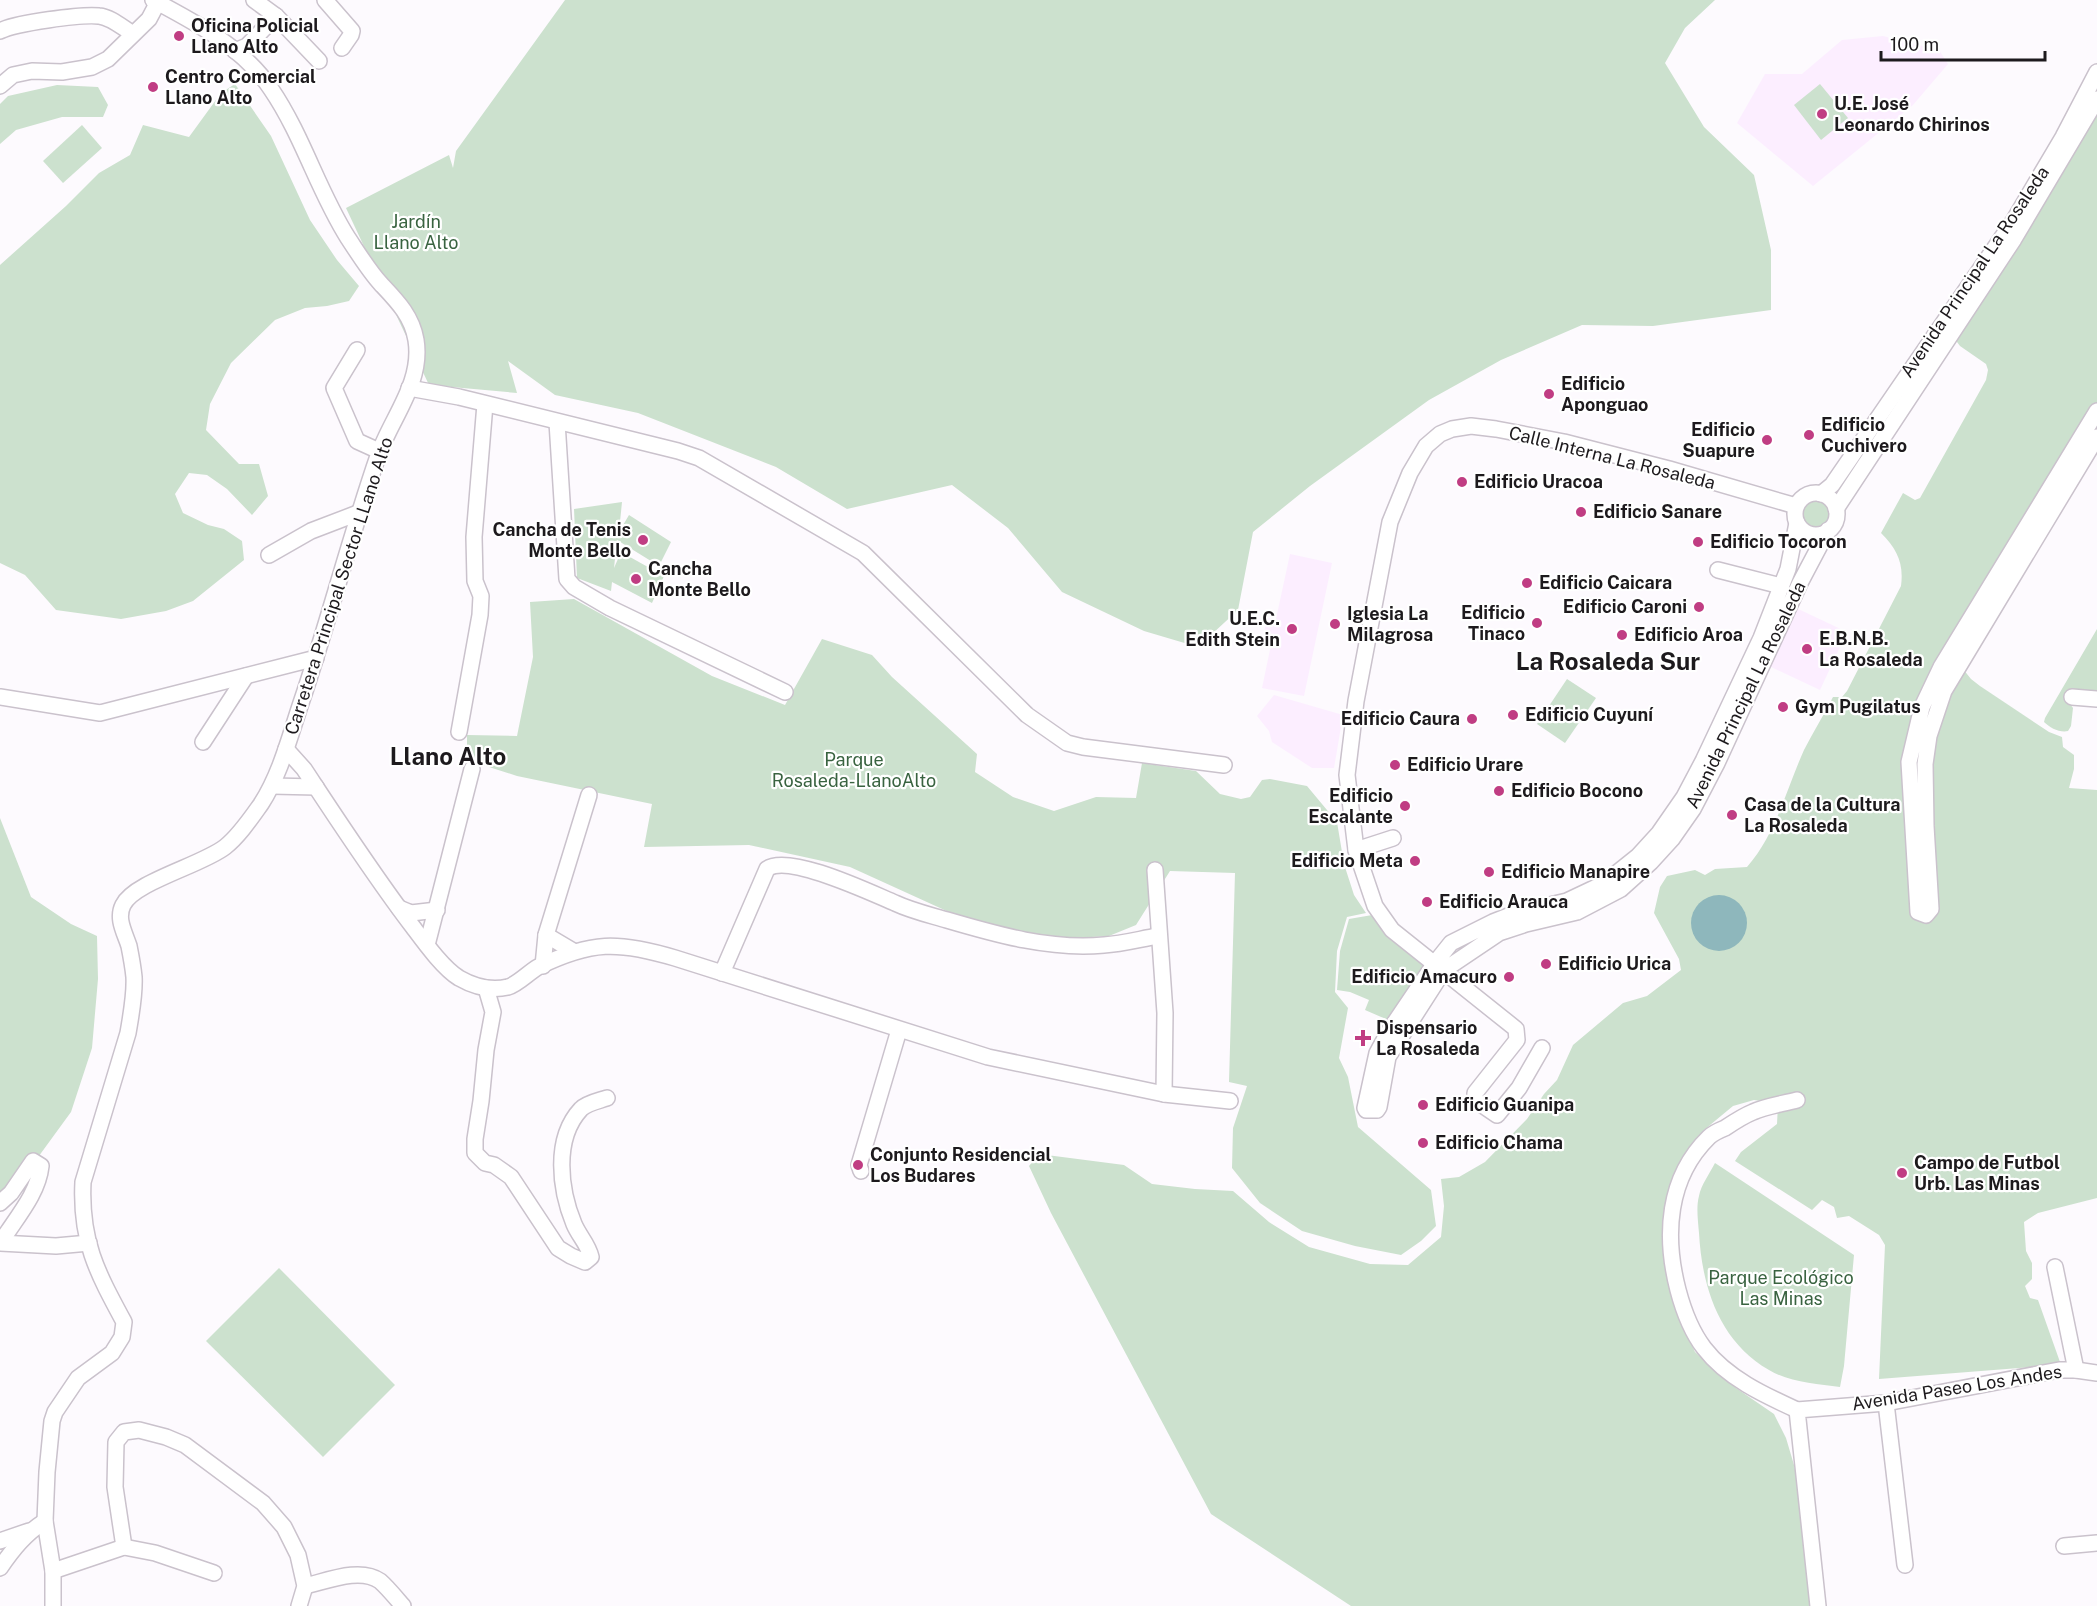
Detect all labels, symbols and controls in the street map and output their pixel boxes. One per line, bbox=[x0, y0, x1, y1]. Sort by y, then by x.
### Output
place label: Oficina Policial Llano Alto bbox=[191, 15, 319, 57]
scale bar bbox=[1881, 24, 2044, 62]
marker: Oficina Policial Llano Alto bbox=[172, 29, 186, 43]
text: 100 m bbox=[1890, 34, 1939, 55]
place label: Centro Comercial Llano Alto bbox=[165, 66, 316, 108]
marker: Centro Comercial Llano Alto bbox=[146, 80, 160, 94]
place label: U.E. José Leonardo Chirinos bbox=[1834, 93, 1990, 135]
marker: U.E. José Leonardo Chirinos bbox=[1815, 107, 1829, 121]
street label: Avenida Principal La Rosaleda bbox=[1896, 162, 2053, 381]
park label: Jardín Llano Alto bbox=[373, 211, 459, 253]
place label: Edificio Aponguao bbox=[1561, 373, 1648, 415]
marker: Edificio Aponguao bbox=[1542, 387, 1556, 401]
place label: Edificio Cuchivero bbox=[1821, 414, 1907, 456]
place label: Edificio Suapure bbox=[1682, 419, 1755, 461]
street label: Calle Interna La Rosaleda bbox=[1507, 422, 1718, 493]
marker: Edificio Cuchivero bbox=[1802, 428, 1816, 442]
marker: Edificio Suapure bbox=[1760, 433, 1774, 447]
street label: Carretera Principal Sector LLano Alto bbox=[280, 434, 397, 737]
place label: Edificio Uracoa bbox=[1474, 471, 1603, 492]
marker: Edificio Uracoa bbox=[1455, 475, 1469, 489]
place label: Edificio Sanare bbox=[1593, 501, 1722, 522]
marker: Edificio Sanare bbox=[1574, 505, 1588, 519]
place label: Cancha de Tenis Monte Bello bbox=[493, 519, 631, 561]
place label: Edificio Tocoron bbox=[1710, 531, 1847, 552]
marker: Cancha de Tenis Monte Bello bbox=[636, 533, 650, 547]
marker: Edificio Tocoron bbox=[1691, 535, 1705, 549]
place label: Cancha Monte Bello bbox=[648, 558, 751, 600]
marker: Cancha Monte Bello bbox=[629, 572, 643, 586]
place label: Edificio Caicara bbox=[1539, 572, 1672, 593]
marker: Edificio Caicara bbox=[1520, 576, 1534, 590]
street label: Avenida Principal La Rosaleda bbox=[1681, 578, 1810, 812]
place label: Edificio Caroni bbox=[1563, 596, 1687, 617]
marker: Edificio Caroni bbox=[1692, 600, 1706, 614]
place label: Edificio Tinaco bbox=[1461, 602, 1525, 644]
place label: Iglesia La Milagrosa bbox=[1347, 603, 1433, 645]
place label: U.E.C. Edith Stein bbox=[1185, 608, 1280, 650]
marker: Edificio Tinaco bbox=[1530, 616, 1544, 630]
marker: Iglesia La Milagrosa bbox=[1328, 617, 1342, 631]
marker: U.E.C. Edith Stein bbox=[1285, 622, 1299, 636]
place label: Edificio Aroa bbox=[1634, 624, 1743, 645]
marker: Edificio Aroa bbox=[1615, 628, 1629, 642]
place label: E.B.N.B. La Rosaleda bbox=[1819, 628, 1923, 670]
marker: E.B.N.B. La Rosaleda bbox=[1800, 642, 1814, 656]
district label: La Rosaleda Sur bbox=[1516, 647, 1700, 675]
place label: Gym Pugilatus bbox=[1795, 696, 1921, 717]
marker: Gym Pugilatus bbox=[1776, 700, 1790, 714]
place label: Edificio Cuyuní bbox=[1525, 704, 1654, 725]
place label: Edificio Caura bbox=[1341, 708, 1460, 729]
marker: Edificio Cuyuní bbox=[1506, 708, 1520, 722]
marker: Edificio Caura bbox=[1465, 712, 1479, 726]
district label: Llano Alto bbox=[390, 742, 506, 770]
park label: Parque Rosaleda-LlanoAlto bbox=[772, 749, 936, 791]
place label: Edificio Urare bbox=[1407, 754, 1523, 775]
marker: Edificio Urare bbox=[1388, 758, 1402, 772]
place label: Edificio Bocono bbox=[1511, 780, 1643, 801]
marker: Edificio Bocono bbox=[1492, 784, 1506, 798]
place label: Edificio Escalante bbox=[1308, 785, 1393, 827]
place label: Casa de la Cultura La Rosaleda bbox=[1744, 794, 1900, 836]
marker: Edificio Escalante bbox=[1398, 799, 1412, 813]
marker: Casa de la Cultura La Rosaleda bbox=[1725, 808, 1739, 822]
place label: Edificio Meta bbox=[1291, 850, 1403, 871]
marker: Edificio Meta bbox=[1408, 854, 1422, 868]
place label: Edificio Manapire bbox=[1501, 861, 1650, 882]
marker: Edificio Manapire bbox=[1482, 865, 1496, 879]
place label: Edificio Arauca bbox=[1439, 891, 1568, 912]
marker: Edificio Arauca bbox=[1420, 895, 1434, 909]
place label: Edificio Urica bbox=[1558, 953, 1671, 974]
marker: Edificio Urica bbox=[1539, 957, 1553, 971]
place label: Edificio Amacuro bbox=[1351, 966, 1497, 987]
marker: Edificio Amacuro bbox=[1502, 970, 1516, 984]
place label: Dispensario La Rosaleda bbox=[1376, 1017, 1480, 1059]
marker: Dispensario La Rosaleda bbox=[1354, 1029, 1372, 1047]
place label: Edificio Guanipa bbox=[1435, 1094, 1574, 1115]
marker: Edificio Guanipa bbox=[1416, 1098, 1430, 1112]
place label: Edificio Chama bbox=[1435, 1132, 1563, 1153]
marker: Edificio Chama bbox=[1416, 1136, 1430, 1150]
place label: Conjunto Residencial Los Budares bbox=[870, 1144, 1051, 1186]
place label: Campo de Futbol Urb. Las Minas bbox=[1914, 1152, 2060, 1194]
marker: Conjunto Residencial Los Budares bbox=[851, 1158, 865, 1172]
marker: Campo de Futbol Urb. Las Minas bbox=[1895, 1166, 1909, 1180]
park label: Parque Ecológico Las Minas bbox=[1708, 1267, 1854, 1309]
street label: Avenida Paseo Los Andes bbox=[1850, 1361, 2063, 1414]

